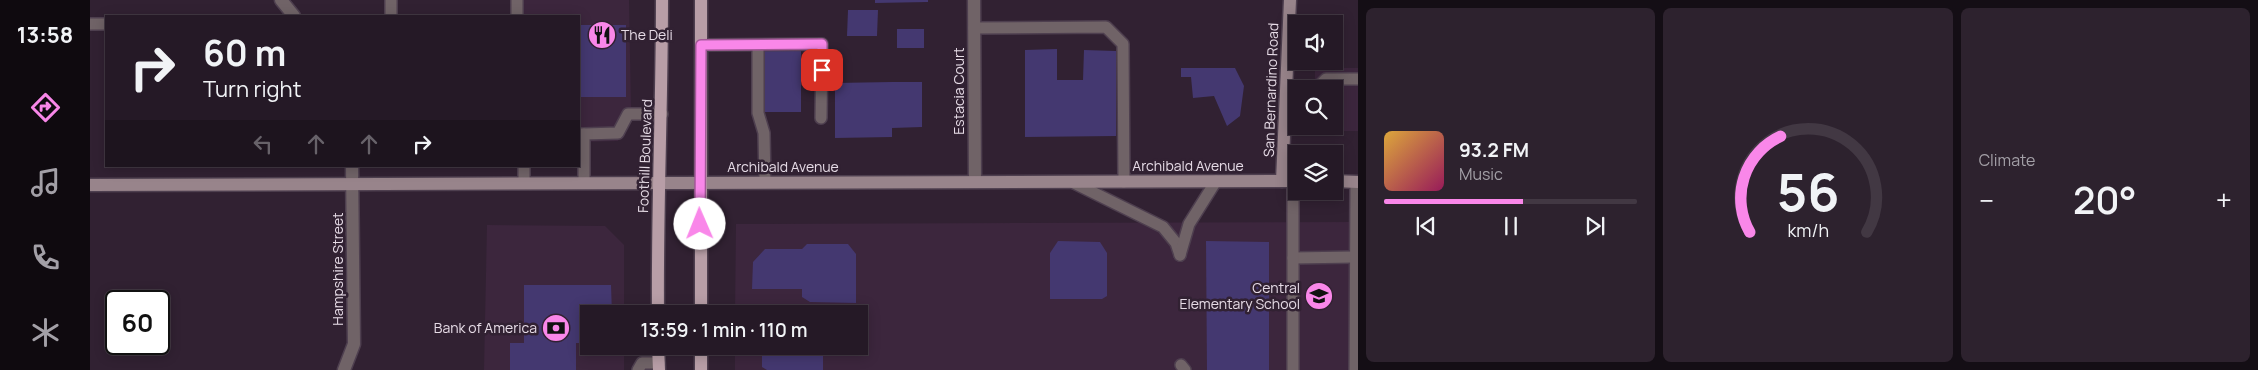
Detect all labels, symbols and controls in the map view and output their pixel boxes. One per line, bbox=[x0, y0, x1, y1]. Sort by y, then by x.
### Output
map controls bbox=[1288, 15, 1343, 200]
button: sound bbox=[1288, 15, 1343, 70]
text: 13:58 bbox=[17, 20, 73, 50]
restaurant icon: The Deli bbox=[587, 20, 617, 50]
street label: San Bernardino Road bbox=[1259, 22, 1282, 157]
place label: The Deli bbox=[621, 25, 673, 44]
text: 60 m bbox=[203, 29, 286, 77]
icon: right bbox=[120, 35, 185, 100]
street label: Estacia Court bbox=[949, 47, 968, 135]
pin bbox=[801, 49, 843, 91]
icon: arrive bbox=[808, 56, 836, 84]
text: Turn right bbox=[203, 74, 301, 104]
button: search bbox=[1288, 80, 1343, 135]
icon: directions bbox=[28, 90, 63, 125]
street label: Foothill Boulevard bbox=[633, 99, 656, 213]
icon: left bbox=[249, 130, 277, 158]
icon: ahead bbox=[302, 130, 330, 158]
icon: ahead bbox=[355, 130, 383, 158]
icon: right bbox=[408, 130, 436, 158]
text: 93.2 FM bbox=[1459, 137, 1529, 163]
button: layers bbox=[1288, 145, 1343, 200]
text: Climate bbox=[1979, 149, 2035, 171]
street label: Archibald Avenue bbox=[1132, 156, 1244, 175]
text: 56 bbox=[1777, 156, 1839, 227]
street label: Archibald Avenue bbox=[727, 157, 839, 176]
text: Music bbox=[1459, 163, 1503, 185]
icon: music bbox=[28, 165, 63, 200]
text: 20° bbox=[2073, 173, 2137, 225]
text: − bbox=[1979, 181, 1994, 219]
text: + bbox=[2216, 181, 2232, 219]
position arrow bbox=[673, 197, 725, 249]
street label: Hampshire Street bbox=[328, 212, 347, 326]
icon: previous bbox=[1412, 212, 1440, 240]
icon: pause bbox=[1497, 212, 1525, 240]
icon: next bbox=[1581, 212, 1609, 240]
text: km/h bbox=[1787, 218, 1829, 242]
icon: phone bbox=[28, 240, 63, 275]
place label: Central Elementary School bbox=[1180, 278, 1300, 313]
school or university icon: Central Elementary School bbox=[1304, 281, 1334, 311]
speed limit sign: 60 bbox=[105, 290, 170, 355]
bank icon: Bank of America bbox=[541, 313, 571, 343]
icon: climate bbox=[28, 315, 63, 350]
text: 13:59 · 1 min · 110 m bbox=[641, 317, 807, 343]
place label: Bank of America bbox=[434, 318, 537, 337]

